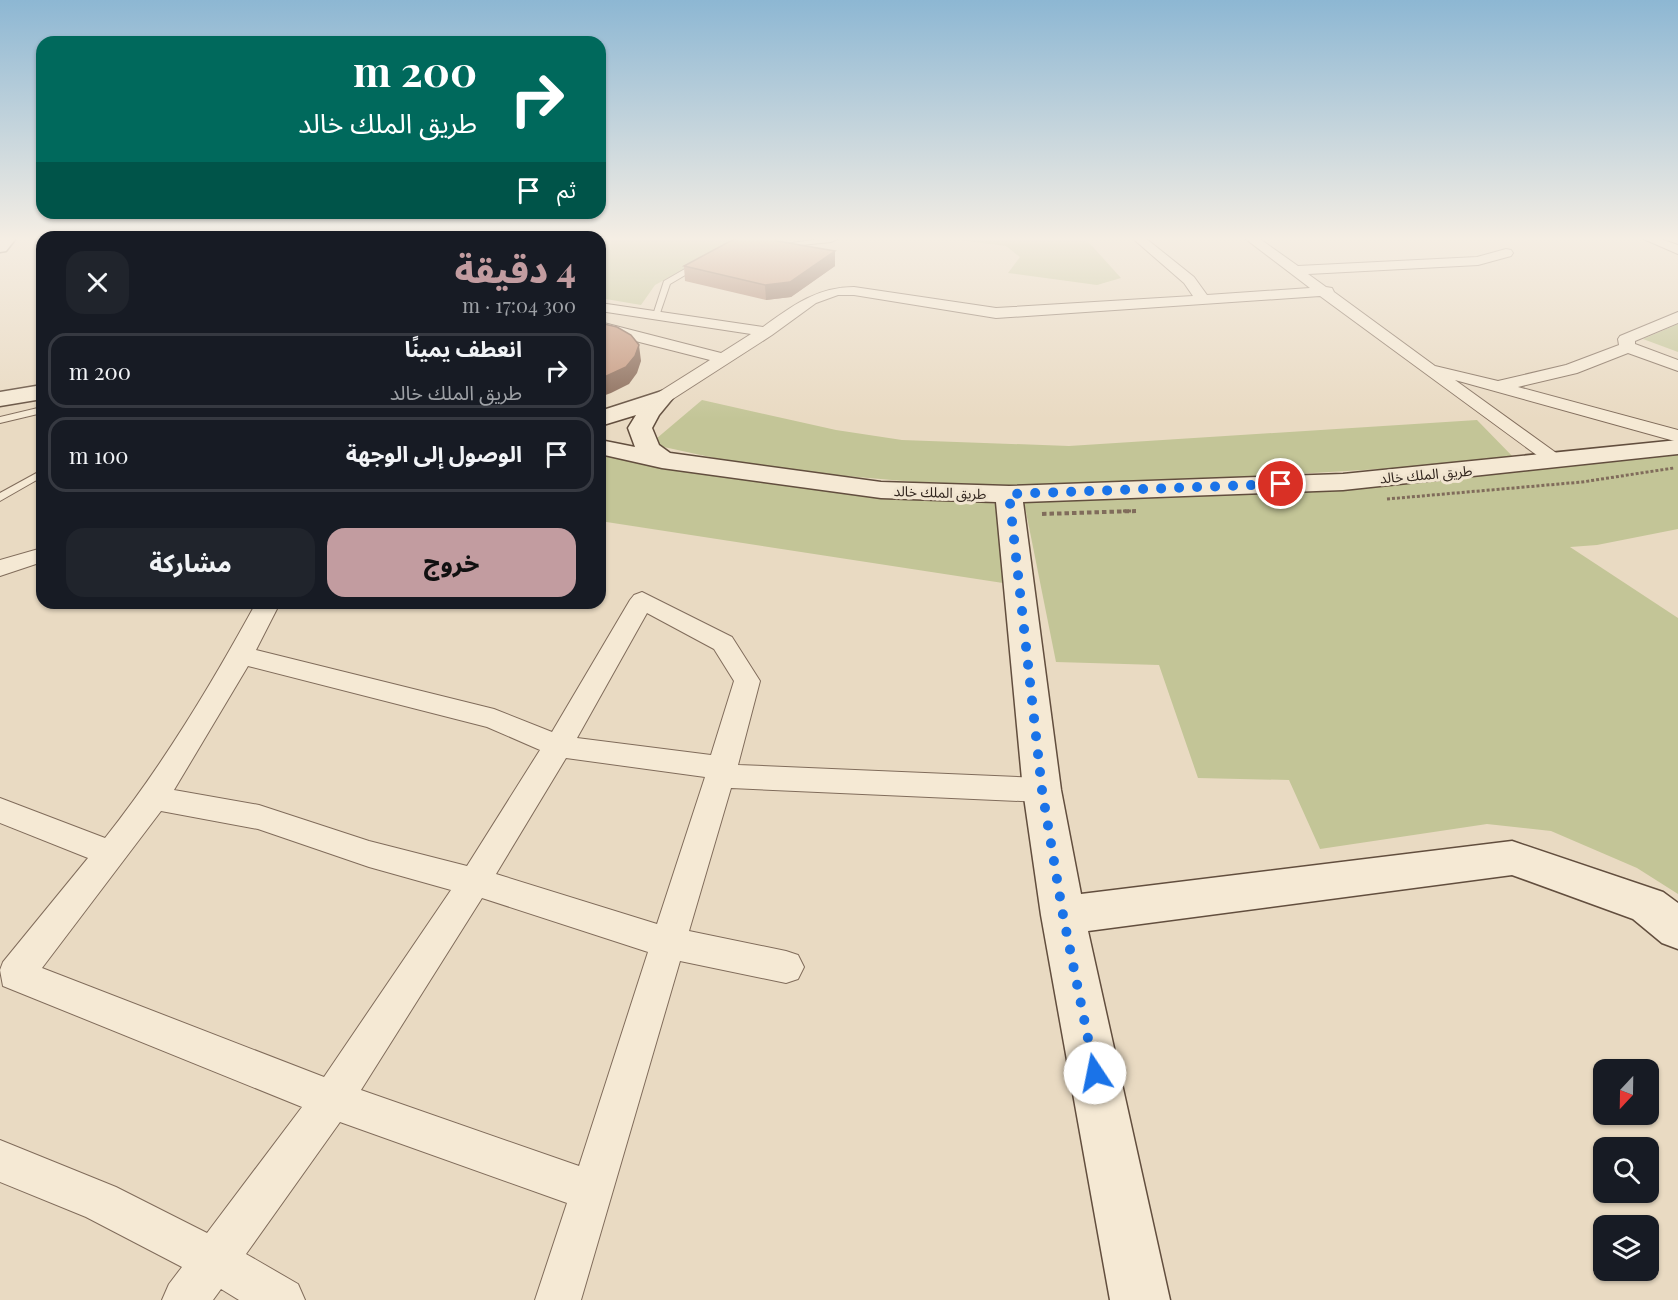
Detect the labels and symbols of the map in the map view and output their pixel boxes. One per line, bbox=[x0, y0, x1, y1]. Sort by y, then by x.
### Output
pin bbox=[1255, 458, 1306, 509]
street label: طريق الملك خالد bbox=[1379, 460, 1473, 488]
street label: طريق الملك خالد bbox=[893, 481, 987, 504]
position arrow bbox=[1063, 1041, 1127, 1105]
north arrow bbox=[1593, 1059, 1659, 1125]

